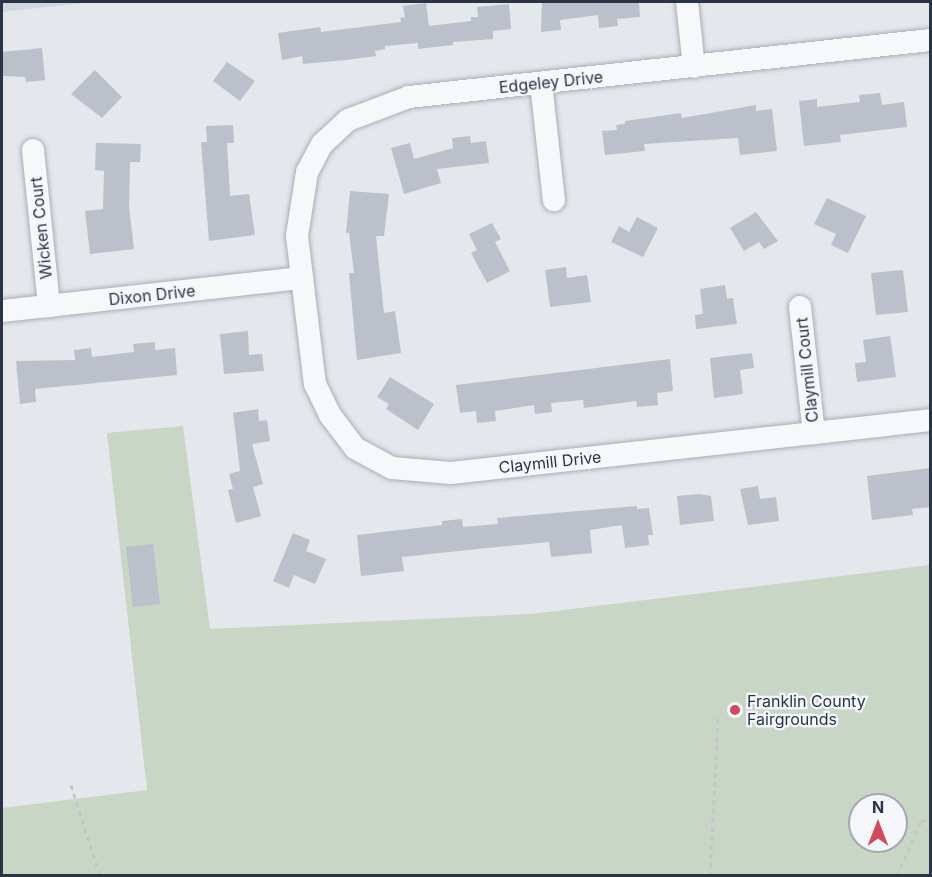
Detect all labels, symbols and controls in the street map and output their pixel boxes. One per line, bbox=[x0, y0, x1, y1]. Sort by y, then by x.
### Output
street label: Edgeley Drive bbox=[498, 67, 604, 97]
street label: Wicken Court bbox=[26, 176, 56, 280]
street label: Dixon Drive bbox=[108, 281, 196, 309]
street label: Claymill Court bbox=[792, 316, 822, 424]
street label: Claymill Drive bbox=[498, 447, 602, 477]
place label: Franklin County Fairgrounds bbox=[747, 691, 866, 729]
marker: Franklin County Fairgrounds bbox=[728, 703, 742, 717]
north arrow bbox=[848, 793, 908, 853]
text: N bbox=[872, 797, 884, 817]

